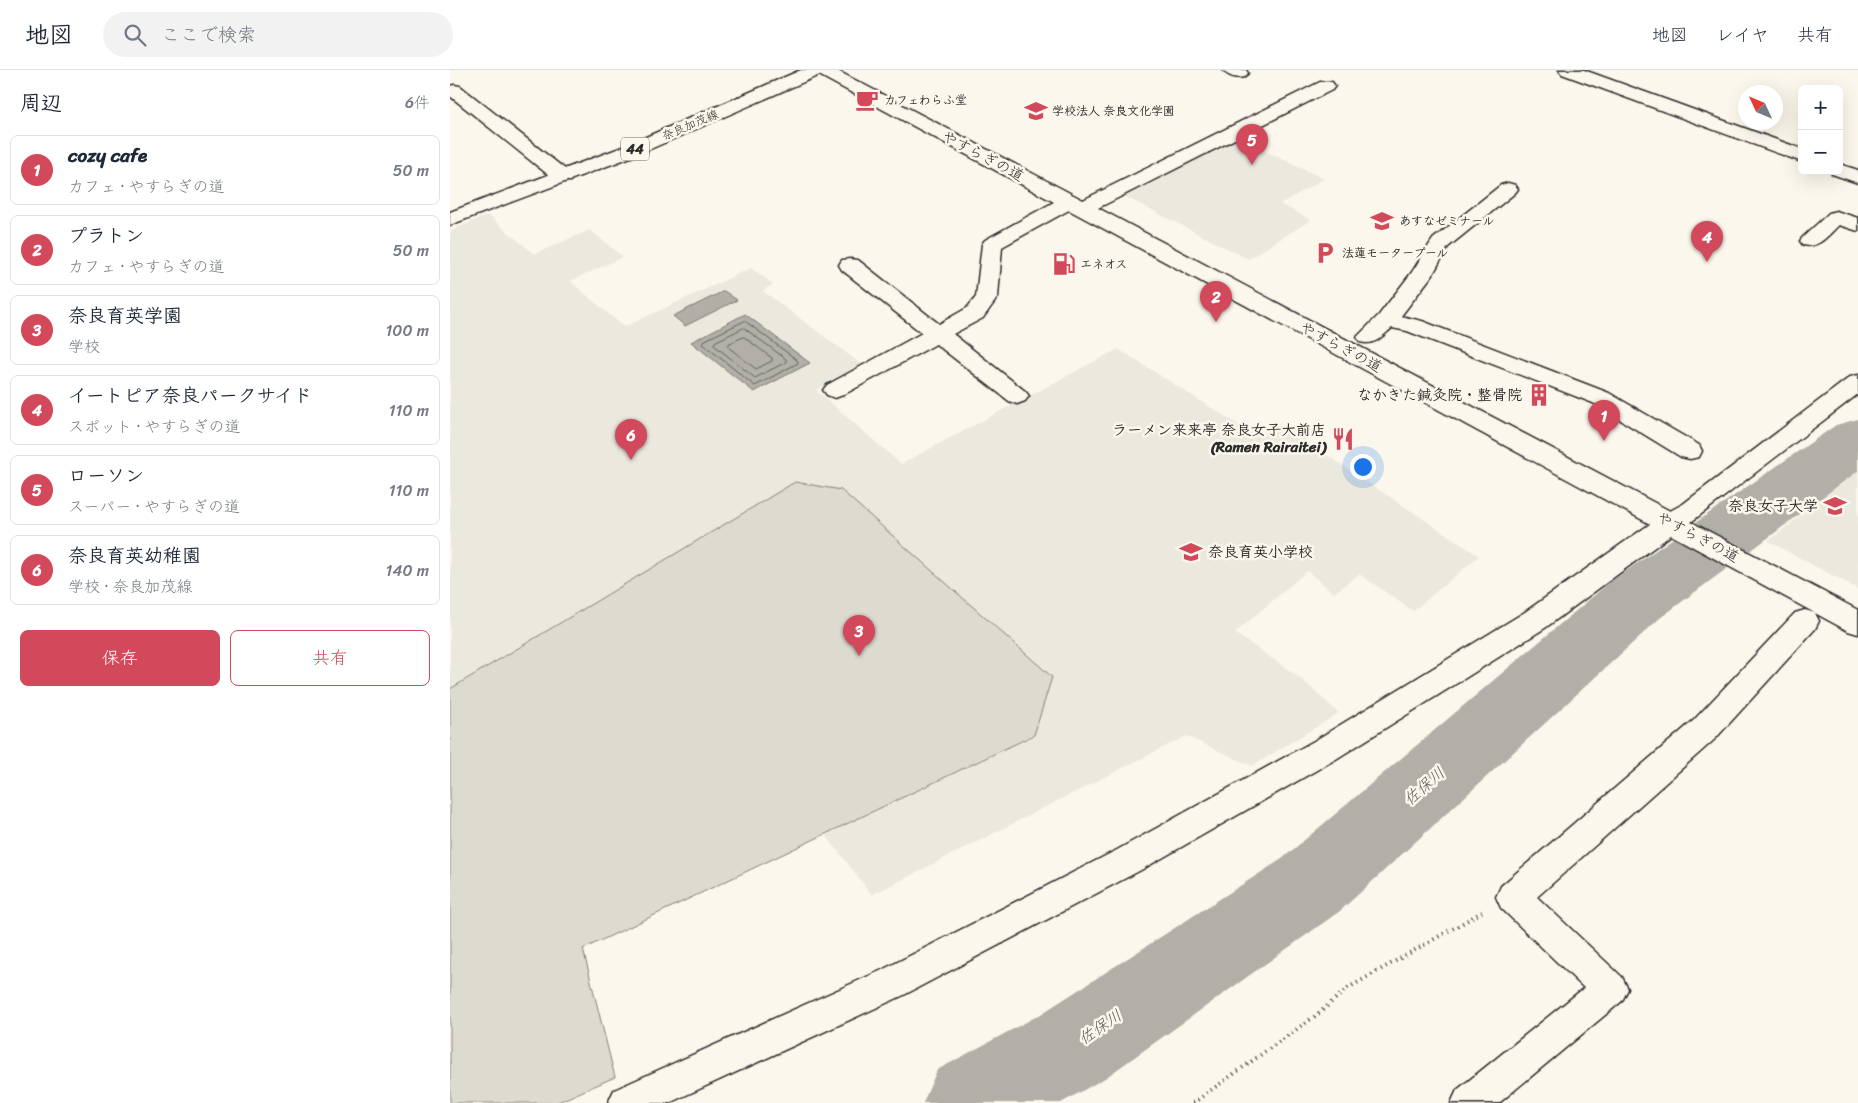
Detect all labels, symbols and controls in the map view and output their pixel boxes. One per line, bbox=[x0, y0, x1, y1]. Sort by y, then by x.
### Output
search box bbox=[103, 12, 453, 57]
text: 地図 bbox=[25, 14, 73, 56]
text: ここで検索 bbox=[161, 18, 256, 51]
text: 地図 bbox=[1652, 19, 1688, 51]
text: レイヤ bbox=[1716, 19, 1769, 51]
text: 共有 bbox=[1797, 19, 1833, 51]
icon: search bbox=[121, 21, 149, 49]
text: 周辺 bbox=[20, 84, 62, 122]
north arrow bbox=[1738, 85, 1783, 130]
map controls bbox=[1798, 85, 1843, 175]
button: + bbox=[1798, 85, 1843, 130]
cafe icon: カフェわらふ堂 bbox=[854, 87, 880, 113]
text: 6件 bbox=[405, 88, 430, 117]
place label: カフェわらふ堂 bbox=[884, 89, 967, 111]
school or university icon: 学校法人 奈良文化学園 bbox=[1023, 98, 1049, 124]
place label: 学校法人 奈良文化学園 bbox=[1052, 100, 1175, 122]
street label: 奈良加茂線 bbox=[658, 103, 722, 147]
street label: やすらぎの道 bbox=[937, 123, 1029, 189]
pin: 5 bbox=[1236, 124, 1268, 165]
button: − bbox=[1798, 130, 1843, 175]
road number: 44 bbox=[621, 138, 649, 160]
text: cozy cafe bbox=[68, 139, 147, 172]
text: 1 bbox=[34, 156, 40, 185]
text: 50 m bbox=[393, 156, 429, 185]
text: カフェ · やすらぎの道 bbox=[68, 172, 225, 201]
school or university icon: あすなゼミナール bbox=[1369, 208, 1395, 234]
place label: あすなゼミナール bbox=[1399, 210, 1495, 232]
text: プラトン bbox=[68, 219, 144, 252]
pin: 4 bbox=[1691, 221, 1723, 262]
text: 2 bbox=[32, 236, 42, 265]
text: 50 m bbox=[393, 236, 429, 265]
parking icon: 法蓮モータープール bbox=[1312, 240, 1338, 266]
place label: 法蓮モータープール bbox=[1342, 242, 1448, 264]
fuel station icon: エネオス bbox=[1051, 251, 1077, 277]
text: カフェ · やすらぎの道 bbox=[68, 252, 225, 281]
place label: エネオス bbox=[1080, 253, 1127, 275]
pin: 2 bbox=[1200, 281, 1232, 322]
text: 奈良育英学園 bbox=[68, 299, 182, 332]
street label: やすらぎの道 bbox=[1295, 314, 1387, 380]
text: 3 bbox=[33, 316, 41, 345]
text: 100 m bbox=[385, 316, 429, 345]
text: 学校 bbox=[68, 332, 100, 361]
text: イートピア奈良パークサイド bbox=[68, 379, 312, 412]
place label: なかきた鍼灸院・整骨院 bbox=[1357, 382, 1522, 408]
building icon: なかきた鍼灸院・整骨院 bbox=[1526, 382, 1552, 408]
text: 4 bbox=[32, 396, 42, 425]
text: 110 m bbox=[389, 396, 429, 425]
pin: 1 bbox=[1588, 400, 1620, 441]
text: スポット · やすらぎの道 bbox=[68, 412, 241, 441]
place label: ラーメン来来亭 奈良女子大前店 (Ramen Rairaitei) bbox=[1112, 417, 1328, 460]
pin: 6 bbox=[615, 419, 647, 460]
restaurant icon: ラーメン来来亭 奈良女子大前店 (Ramen Rairaitei) bbox=[1330, 426, 1356, 452]
your location bbox=[1350, 454, 1376, 480]
text: ローソン bbox=[68, 459, 144, 492]
text: 5 bbox=[32, 476, 42, 505]
text: 110 m bbox=[389, 476, 429, 505]
text: スーパー · やすらぎの道 bbox=[68, 492, 240, 521]
place label: 奈良女子大学 bbox=[1728, 493, 1818, 519]
school or university icon: 奈良女子大学 bbox=[1822, 493, 1848, 519]
street label: やすらぎの道 bbox=[1652, 504, 1744, 570]
text: 奈良育英幼稚園 bbox=[68, 539, 201, 572]
school or university icon: 奈良育英小学校 bbox=[1178, 539, 1204, 565]
place label: 奈良育英小学校 bbox=[1208, 539, 1313, 565]
text: 6 bbox=[32, 556, 42, 585]
text: 140 m bbox=[386, 556, 429, 585]
text: 学校 · 奈良加茂線 bbox=[68, 572, 193, 601]
pin: 3 bbox=[843, 615, 875, 656]
button: 保存 bbox=[20, 630, 220, 686]
button: 共有 bbox=[230, 630, 430, 686]
water label: 佐保川 bbox=[1396, 759, 1452, 813]
water label: 佐保川 bbox=[1072, 1002, 1128, 1052]

